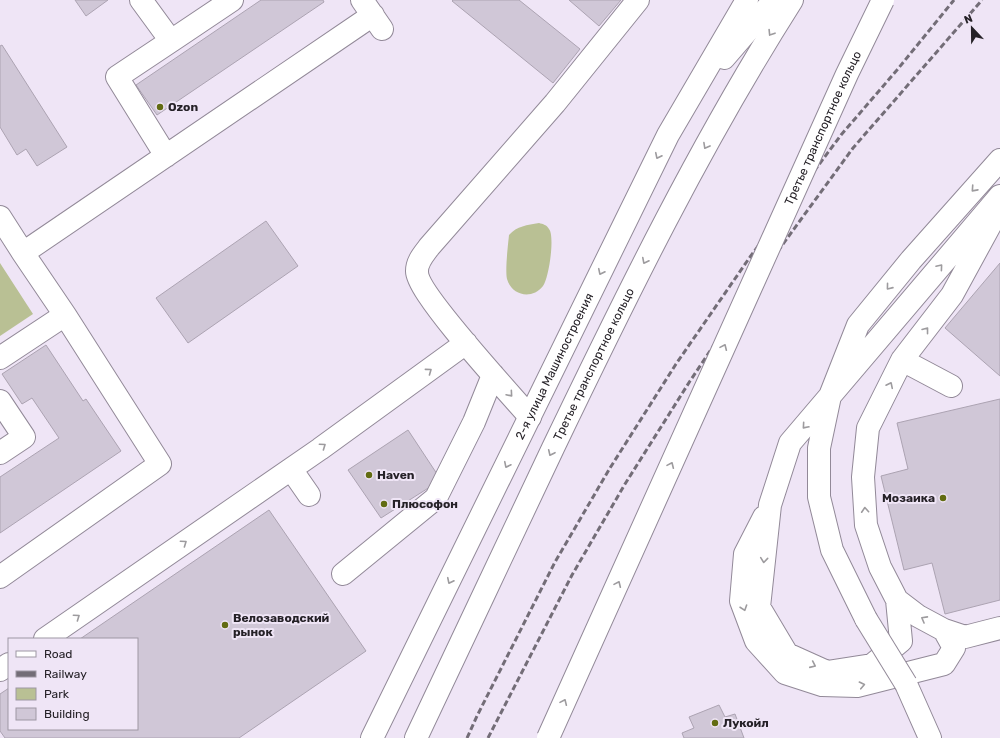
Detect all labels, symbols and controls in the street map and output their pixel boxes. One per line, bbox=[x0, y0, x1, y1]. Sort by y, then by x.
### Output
north arrow bbox=[952, 8, 992, 48]
text: N bbox=[962, 12, 975, 27]
one-way arrow bbox=[768, 29, 776, 36]
street label: Третье транспортное кольцо bbox=[782, 49, 864, 207]
place label: Ozon bbox=[168, 100, 198, 114]
marker: Ozon bbox=[155, 102, 165, 112]
one-way arrow bbox=[704, 142, 711, 149]
one-way arrow bbox=[655, 151, 663, 159]
one-way arrow bbox=[971, 184, 979, 192]
one-way arrow bbox=[643, 256, 650, 264]
one-way arrow bbox=[935, 264, 942, 272]
one-way arrow bbox=[598, 268, 606, 276]
one-way arrow bbox=[886, 282, 893, 289]
street label: Третье транспортное кольцо bbox=[551, 286, 637, 443]
street label: 2-я улица Машиностроения bbox=[513, 291, 596, 442]
one-way arrow bbox=[921, 327, 928, 334]
one-way arrow bbox=[719, 343, 727, 351]
one-way arrow bbox=[424, 369, 431, 376]
one-way arrow bbox=[885, 382, 893, 389]
one-way arrow bbox=[505, 389, 512, 396]
one-way arrow bbox=[802, 421, 809, 428]
one-way arrow bbox=[319, 444, 326, 451]
one-way arrow bbox=[548, 449, 556, 456]
one-way arrow bbox=[504, 460, 512, 468]
one-way arrow bbox=[666, 462, 674, 470]
place label: Haven bbox=[377, 468, 415, 482]
marker: Haven bbox=[364, 470, 374, 480]
place label: Мозаика bbox=[882, 491, 935, 505]
marker: Мозаика bbox=[938, 493, 948, 503]
place label: Плюсофон bbox=[392, 497, 458, 511]
marker: Плюсофон bbox=[379, 499, 389, 509]
one-way arrow bbox=[861, 507, 870, 513]
one-way arrow bbox=[180, 541, 187, 548]
one-way arrow bbox=[760, 557, 769, 563]
one-way arrow bbox=[447, 577, 454, 584]
one-way arrow bbox=[613, 581, 621, 588]
one-way arrow bbox=[739, 604, 747, 611]
place label: Велозаводский рынок bbox=[233, 611, 330, 639]
one-way arrow bbox=[73, 615, 80, 622]
one-way arrow bbox=[921, 616, 928, 624]
marker: Велозаводский рынок bbox=[220, 620, 230, 630]
legend bbox=[8, 638, 138, 730]
text: Road bbox=[44, 647, 72, 661]
one-way arrow bbox=[810, 661, 817, 669]
text: Railway bbox=[44, 667, 87, 681]
one-way arrow bbox=[859, 681, 865, 689]
text: Park bbox=[44, 687, 70, 701]
one-way arrow bbox=[559, 699, 567, 707]
text: Building bbox=[44, 707, 90, 721]
place label: Лукойл bbox=[723, 716, 769, 730]
marker: Лукойл bbox=[710, 718, 720, 728]

